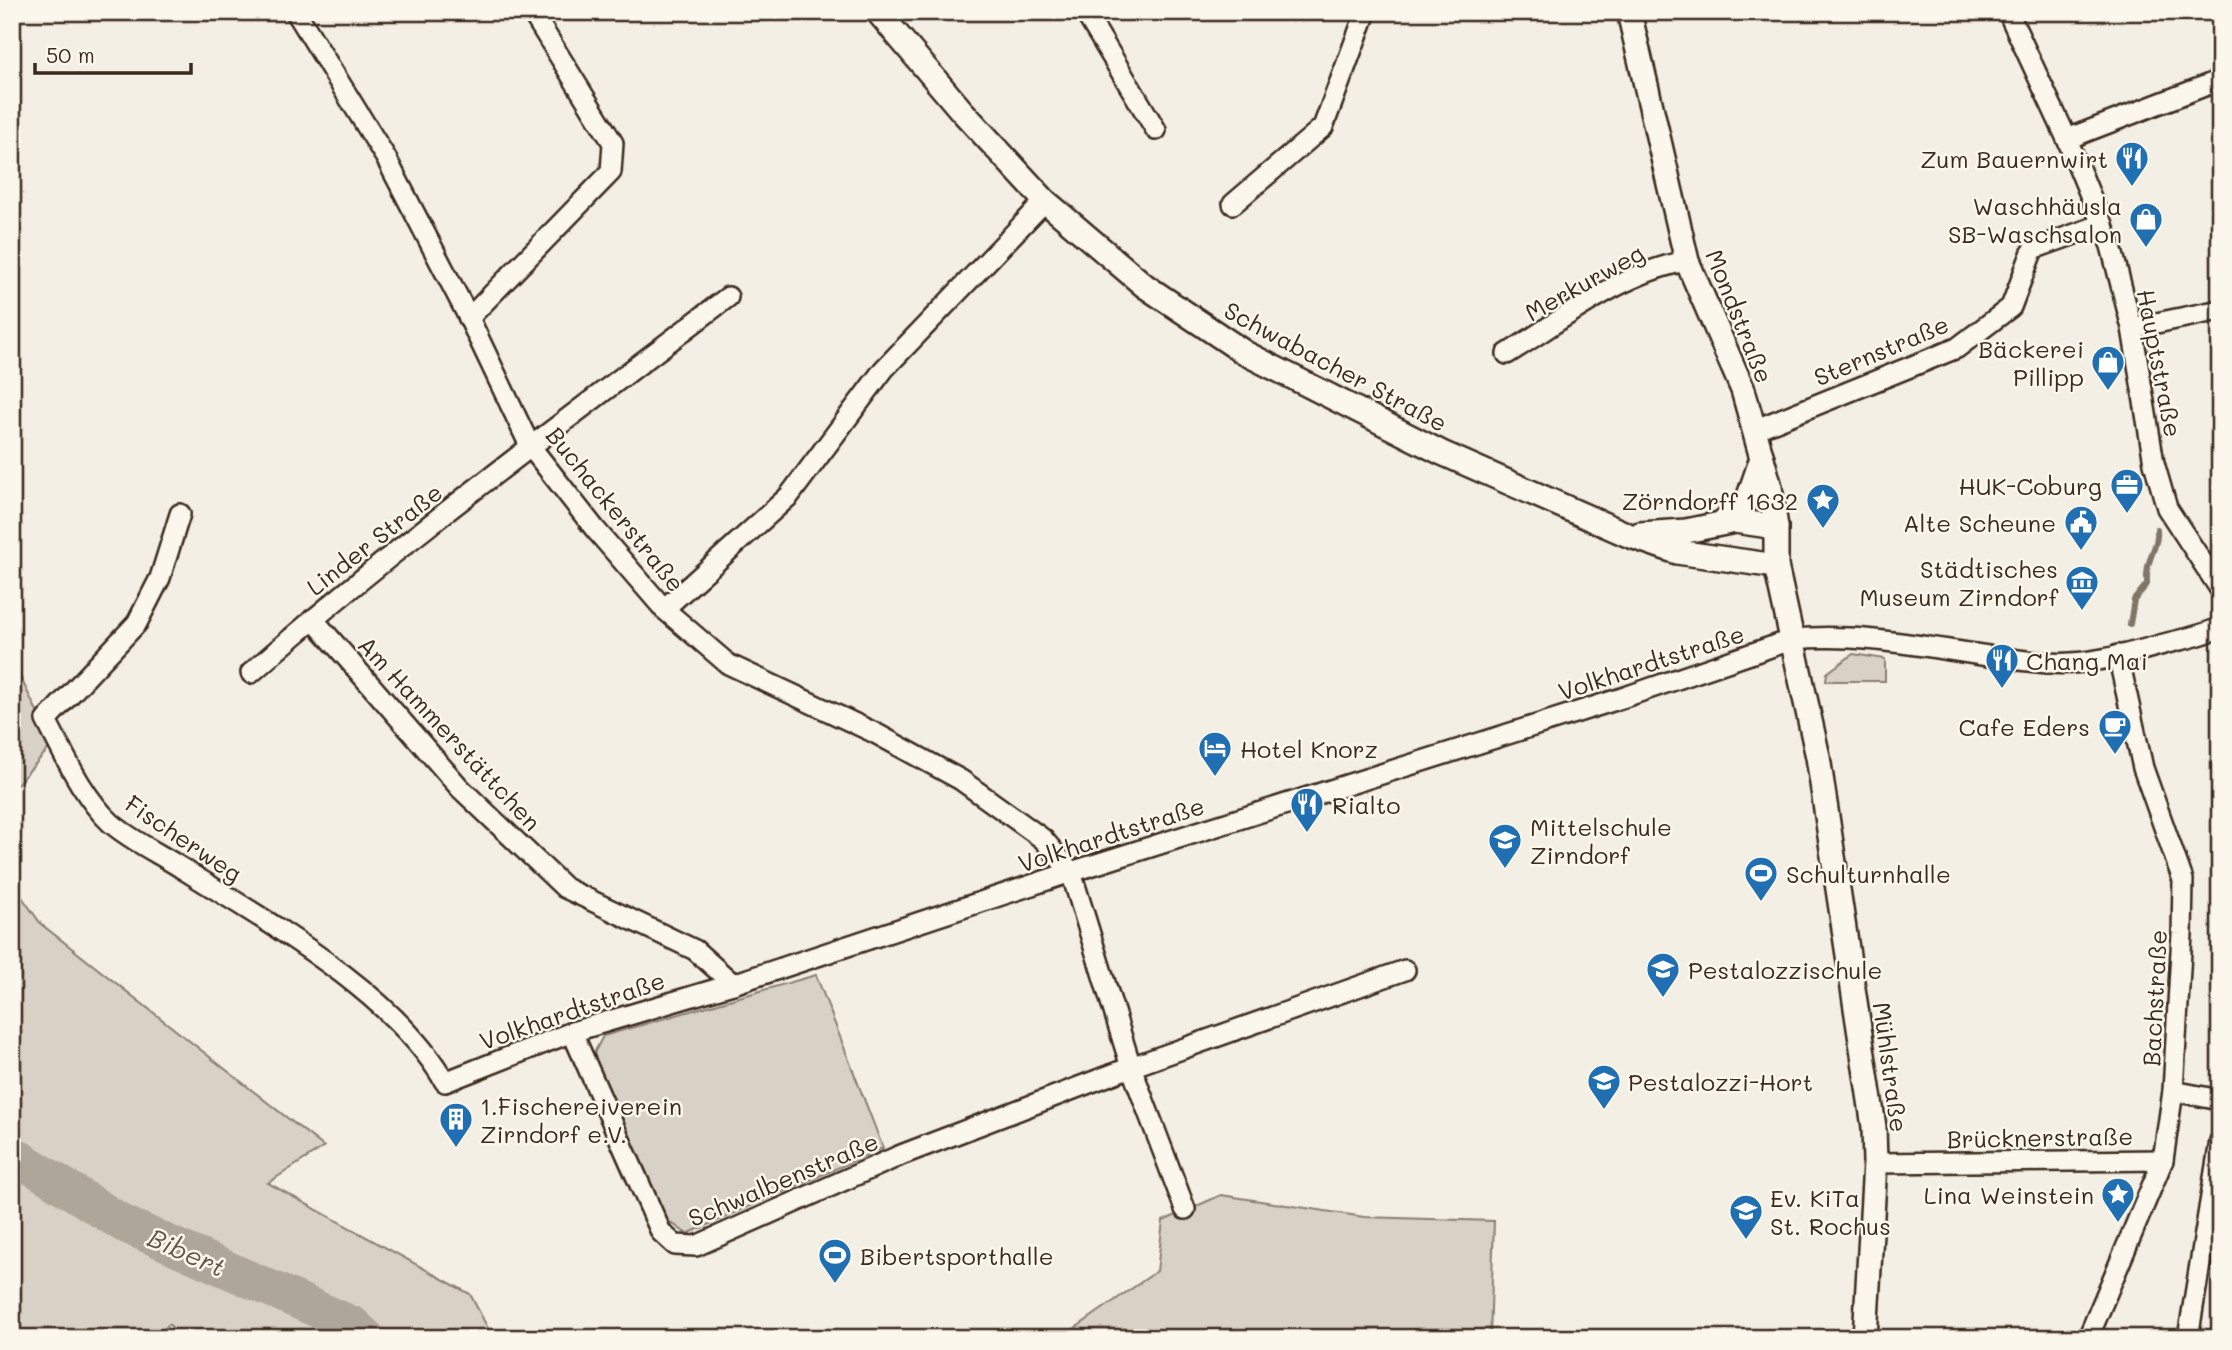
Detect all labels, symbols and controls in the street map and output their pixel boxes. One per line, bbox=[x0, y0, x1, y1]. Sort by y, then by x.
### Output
scale bar bbox=[35, 32, 191, 76]
text: 50 m bbox=[46, 41, 95, 68]
restaurant icon: Zum Bauernwirt bbox=[2113, 139, 2151, 188]
place label: Zum Bauernwirt bbox=[1920, 143, 2108, 174]
place label: Waschhäusla SB-Waschsalon bbox=[1948, 190, 2122, 249]
shop icon: Waschhäusla SB-Waschsalon bbox=[2127, 200, 2165, 249]
street label: Merkurweg bbox=[1519, 237, 1649, 327]
street label: Mondstraße bbox=[1699, 245, 1781, 387]
street label: Hauptstraße bbox=[2130, 286, 2190, 440]
street label: Schwabacher Straße bbox=[1219, 294, 1453, 438]
street label: Sternstraße bbox=[1809, 308, 1953, 392]
place label: Bäckerei Pillipp bbox=[1978, 333, 2084, 392]
shop icon: Bäckerei Pillipp bbox=[2089, 343, 2127, 392]
street label: Buchackerstraße bbox=[540, 420, 692, 598]
office icon: HUK-Coburg bbox=[2108, 466, 2146, 515]
place label: HUK-Coburg bbox=[1958, 470, 2102, 501]
street label: Linder Straße bbox=[300, 476, 448, 602]
place icon: Zörndorff 1632 bbox=[1804, 481, 1842, 530]
place label: Zörndorff 1632 bbox=[1622, 485, 1798, 516]
public building icon: Alte Scheune bbox=[2062, 503, 2100, 552]
place label: Alte Scheune bbox=[1903, 507, 2056, 538]
place label: Städtisches Museum Zirndorf bbox=[1860, 553, 2059, 612]
museum icon: Städtisches Museum Zirndorf bbox=[2063, 563, 2101, 612]
street label: Volkhardtstraße bbox=[1554, 617, 1748, 707]
street label: Am Hammerstättchen bbox=[352, 629, 548, 837]
restaurant icon: Chang Mai bbox=[1983, 641, 2021, 690]
place label: Chang Mai bbox=[2026, 645, 2148, 676]
cafe icon: Cafe Eders bbox=[2096, 707, 2134, 756]
place label: Cafe Eders bbox=[1959, 711, 2090, 742]
hotel icon: Hotel Knorz bbox=[1196, 729, 1234, 778]
place label: Hotel Knorz bbox=[1240, 733, 1378, 764]
restaurant icon: Rialto bbox=[1288, 785, 1326, 834]
street label: Fischerweg bbox=[120, 788, 248, 888]
street label: Volkhardtstraße bbox=[1014, 789, 1208, 879]
place label: Rialto bbox=[1332, 789, 1401, 820]
place label: Mittelschule Zirndorf bbox=[1530, 811, 1672, 870]
school or university icon: Mittelschule Zirndorf bbox=[1486, 821, 1524, 870]
sports icon: Schulturnhalle bbox=[1742, 854, 1780, 903]
place label: Schulturnhalle bbox=[1786, 858, 1951, 889]
street label: Bachstraße bbox=[2135, 929, 2173, 1067]
school or university icon: Pestalozzischule bbox=[1644, 950, 1682, 999]
place label: Pestalozzischule bbox=[1688, 954, 1882, 985]
street label: Volkhardtstraße bbox=[475, 964, 669, 1056]
street label: Mühlstraße bbox=[1867, 1000, 1915, 1134]
school or university icon: Pestalozzi-Hort bbox=[1585, 1062, 1623, 1111]
place label: Pestalozzi-Hort bbox=[1628, 1066, 1813, 1097]
place label: 1.Fischereiverein Zirndorf e.V. bbox=[480, 1090, 682, 1149]
building icon: 1.Fischereiverein Zirndorf e.V. bbox=[437, 1100, 475, 1149]
street label: Brücknerstraße bbox=[1947, 1120, 2133, 1154]
street label: Schwalbenstraße bbox=[683, 1125, 883, 1233]
place icon: Lina Weinstein bbox=[2099, 1175, 2137, 1224]
place label: Lina Weinstein bbox=[1924, 1179, 2094, 1210]
place label: Ev. KiTa St. Rochus bbox=[1770, 1182, 1891, 1241]
school or university icon: Ev. KiTa St. Rochus bbox=[1727, 1192, 1765, 1241]
water label: Bibert bbox=[143, 1220, 231, 1284]
sports icon: Bibertsporthalle bbox=[816, 1236, 854, 1285]
place label: Bibertsporthalle bbox=[860, 1240, 1054, 1271]

